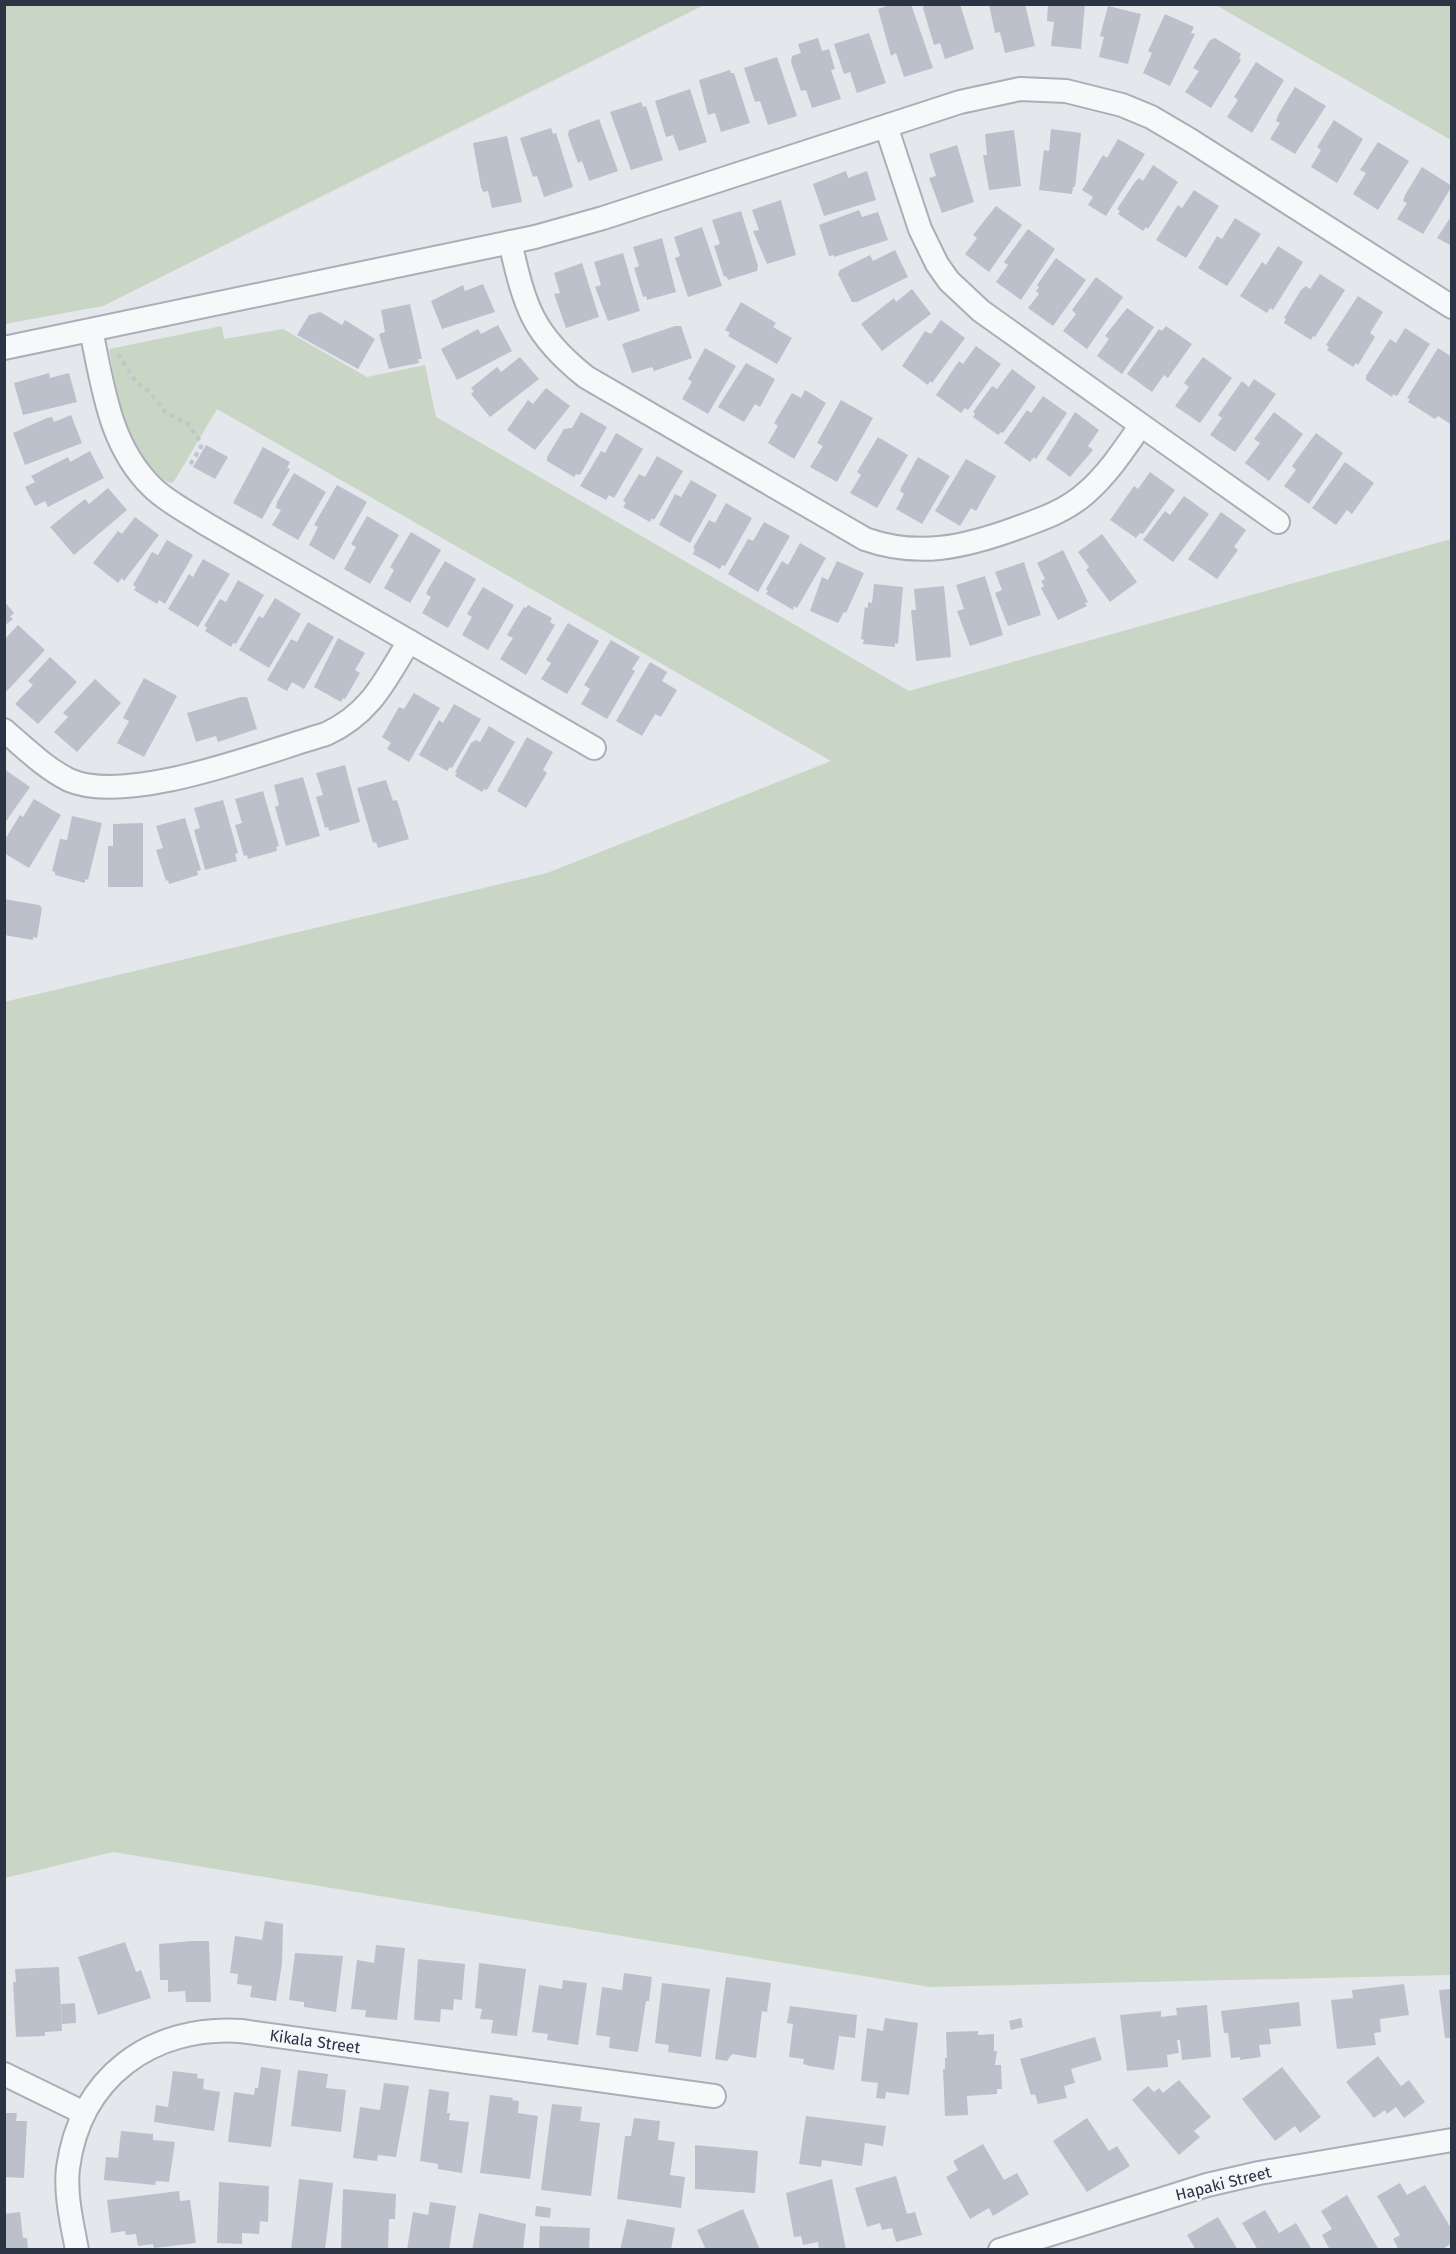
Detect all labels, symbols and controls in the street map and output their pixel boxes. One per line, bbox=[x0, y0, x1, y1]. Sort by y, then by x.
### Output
street label: Kikala Street bbox=[268, 2026, 362, 2057]
street label: Hapaki Street bbox=[1173, 2162, 1273, 2205]

